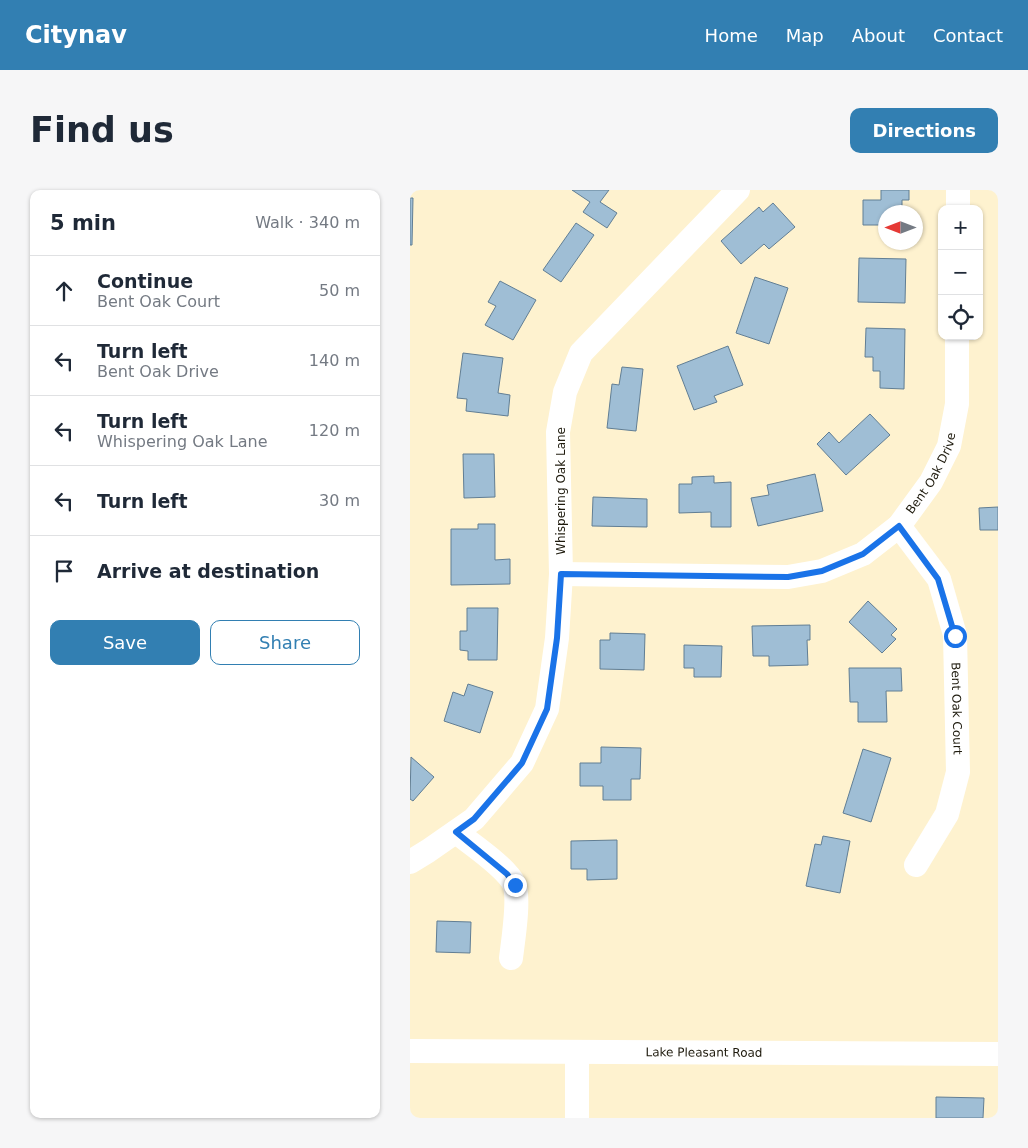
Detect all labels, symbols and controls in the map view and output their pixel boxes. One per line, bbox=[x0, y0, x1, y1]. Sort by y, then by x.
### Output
text: Citynav bbox=[25, 21, 127, 49]
text: Home bbox=[705, 25, 758, 46]
text: Map bbox=[786, 25, 824, 46]
text: About bbox=[852, 25, 905, 46]
text: Contact bbox=[933, 25, 1003, 46]
button: Directions bbox=[850, 108, 998, 153]
text: Find us bbox=[30, 110, 174, 150]
north arrow bbox=[878, 205, 923, 250]
map controls bbox=[938, 205, 983, 340]
button: + bbox=[938, 205, 983, 250]
text: 5 min bbox=[50, 211, 116, 235]
text: Walk · 340 m bbox=[255, 213, 360, 232]
button: − bbox=[938, 250, 983, 295]
text: Continue bbox=[97, 270, 193, 292]
icon: ahead bbox=[50, 277, 78, 305]
text: 50 m bbox=[319, 281, 360, 300]
text: Bent Oak Court bbox=[97, 292, 220, 311]
button: locate bbox=[938, 295, 983, 340]
text: Turn left bbox=[97, 340, 188, 362]
icon: left bbox=[50, 347, 78, 375]
text: 140 m bbox=[309, 351, 360, 370]
text: Bent Oak Drive bbox=[97, 362, 219, 381]
text: Turn left bbox=[97, 410, 188, 432]
icon: left bbox=[50, 417, 78, 445]
text: 120 m bbox=[309, 421, 360, 440]
street label: Whispering Oak Lane bbox=[554, 427, 568, 555]
street label: Bent Oak Drive bbox=[903, 431, 958, 517]
text: Whispering Oak Lane bbox=[97, 432, 268, 451]
icon: left bbox=[50, 487, 78, 515]
text: Turn left bbox=[97, 490, 188, 512]
text: 30 m bbox=[319, 491, 360, 510]
icon: arrive bbox=[50, 557, 78, 585]
text: Arrive at destination bbox=[97, 560, 319, 582]
button: Save bbox=[50, 620, 200, 665]
button: Share bbox=[210, 620, 360, 665]
route start bbox=[944, 625, 967, 648]
street label: Bent Oak Court bbox=[949, 662, 965, 755]
route end bbox=[504, 874, 527, 897]
street label: Lake Pleasant Road bbox=[645, 1045, 763, 1060]

